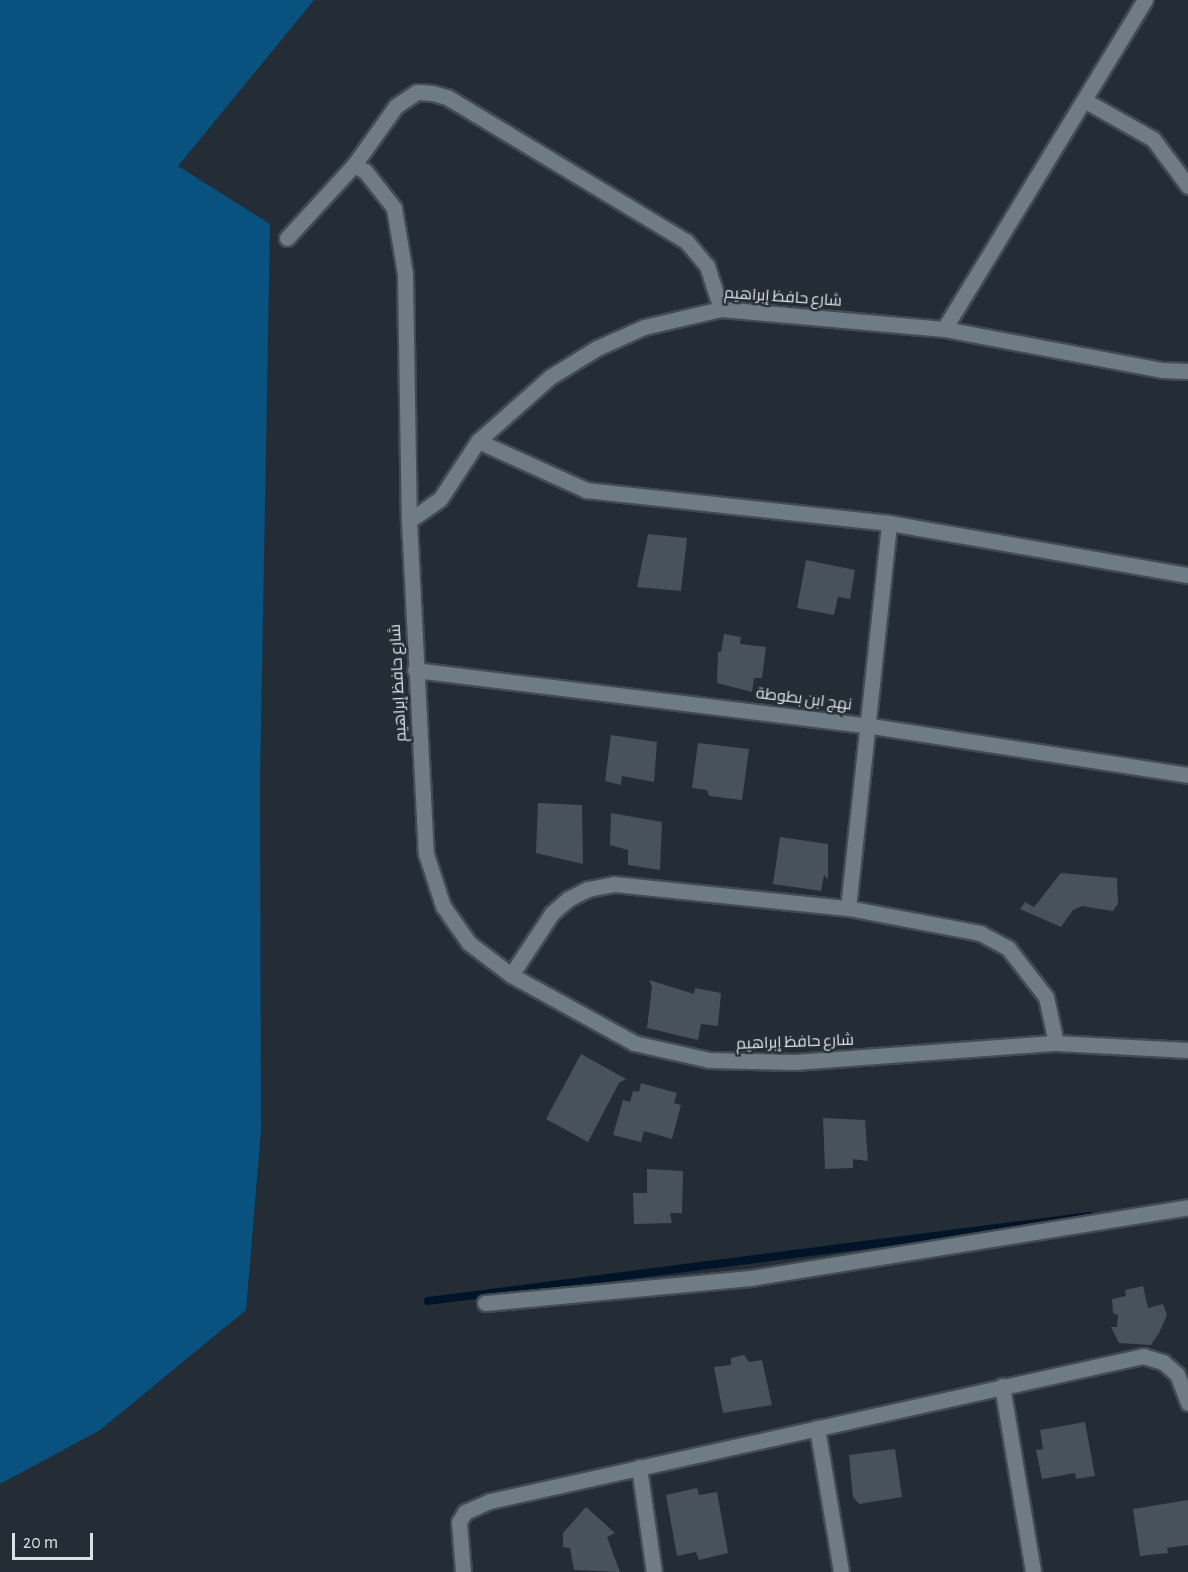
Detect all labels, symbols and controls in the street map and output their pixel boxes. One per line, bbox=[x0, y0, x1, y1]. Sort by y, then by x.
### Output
street label: شارع حافظ إبراهيم bbox=[723, 283, 843, 311]
street label: شارع حافظ إبراهيم bbox=[385, 624, 411, 742]
street label: نهج ابن بطوطة bbox=[755, 684, 853, 714]
street label: شارع حافظ إبراهيم bbox=[736, 1030, 854, 1054]
scale bar bbox=[15, 1521, 96, 1559]
text: 20 m bbox=[23, 1534, 58, 1552]

